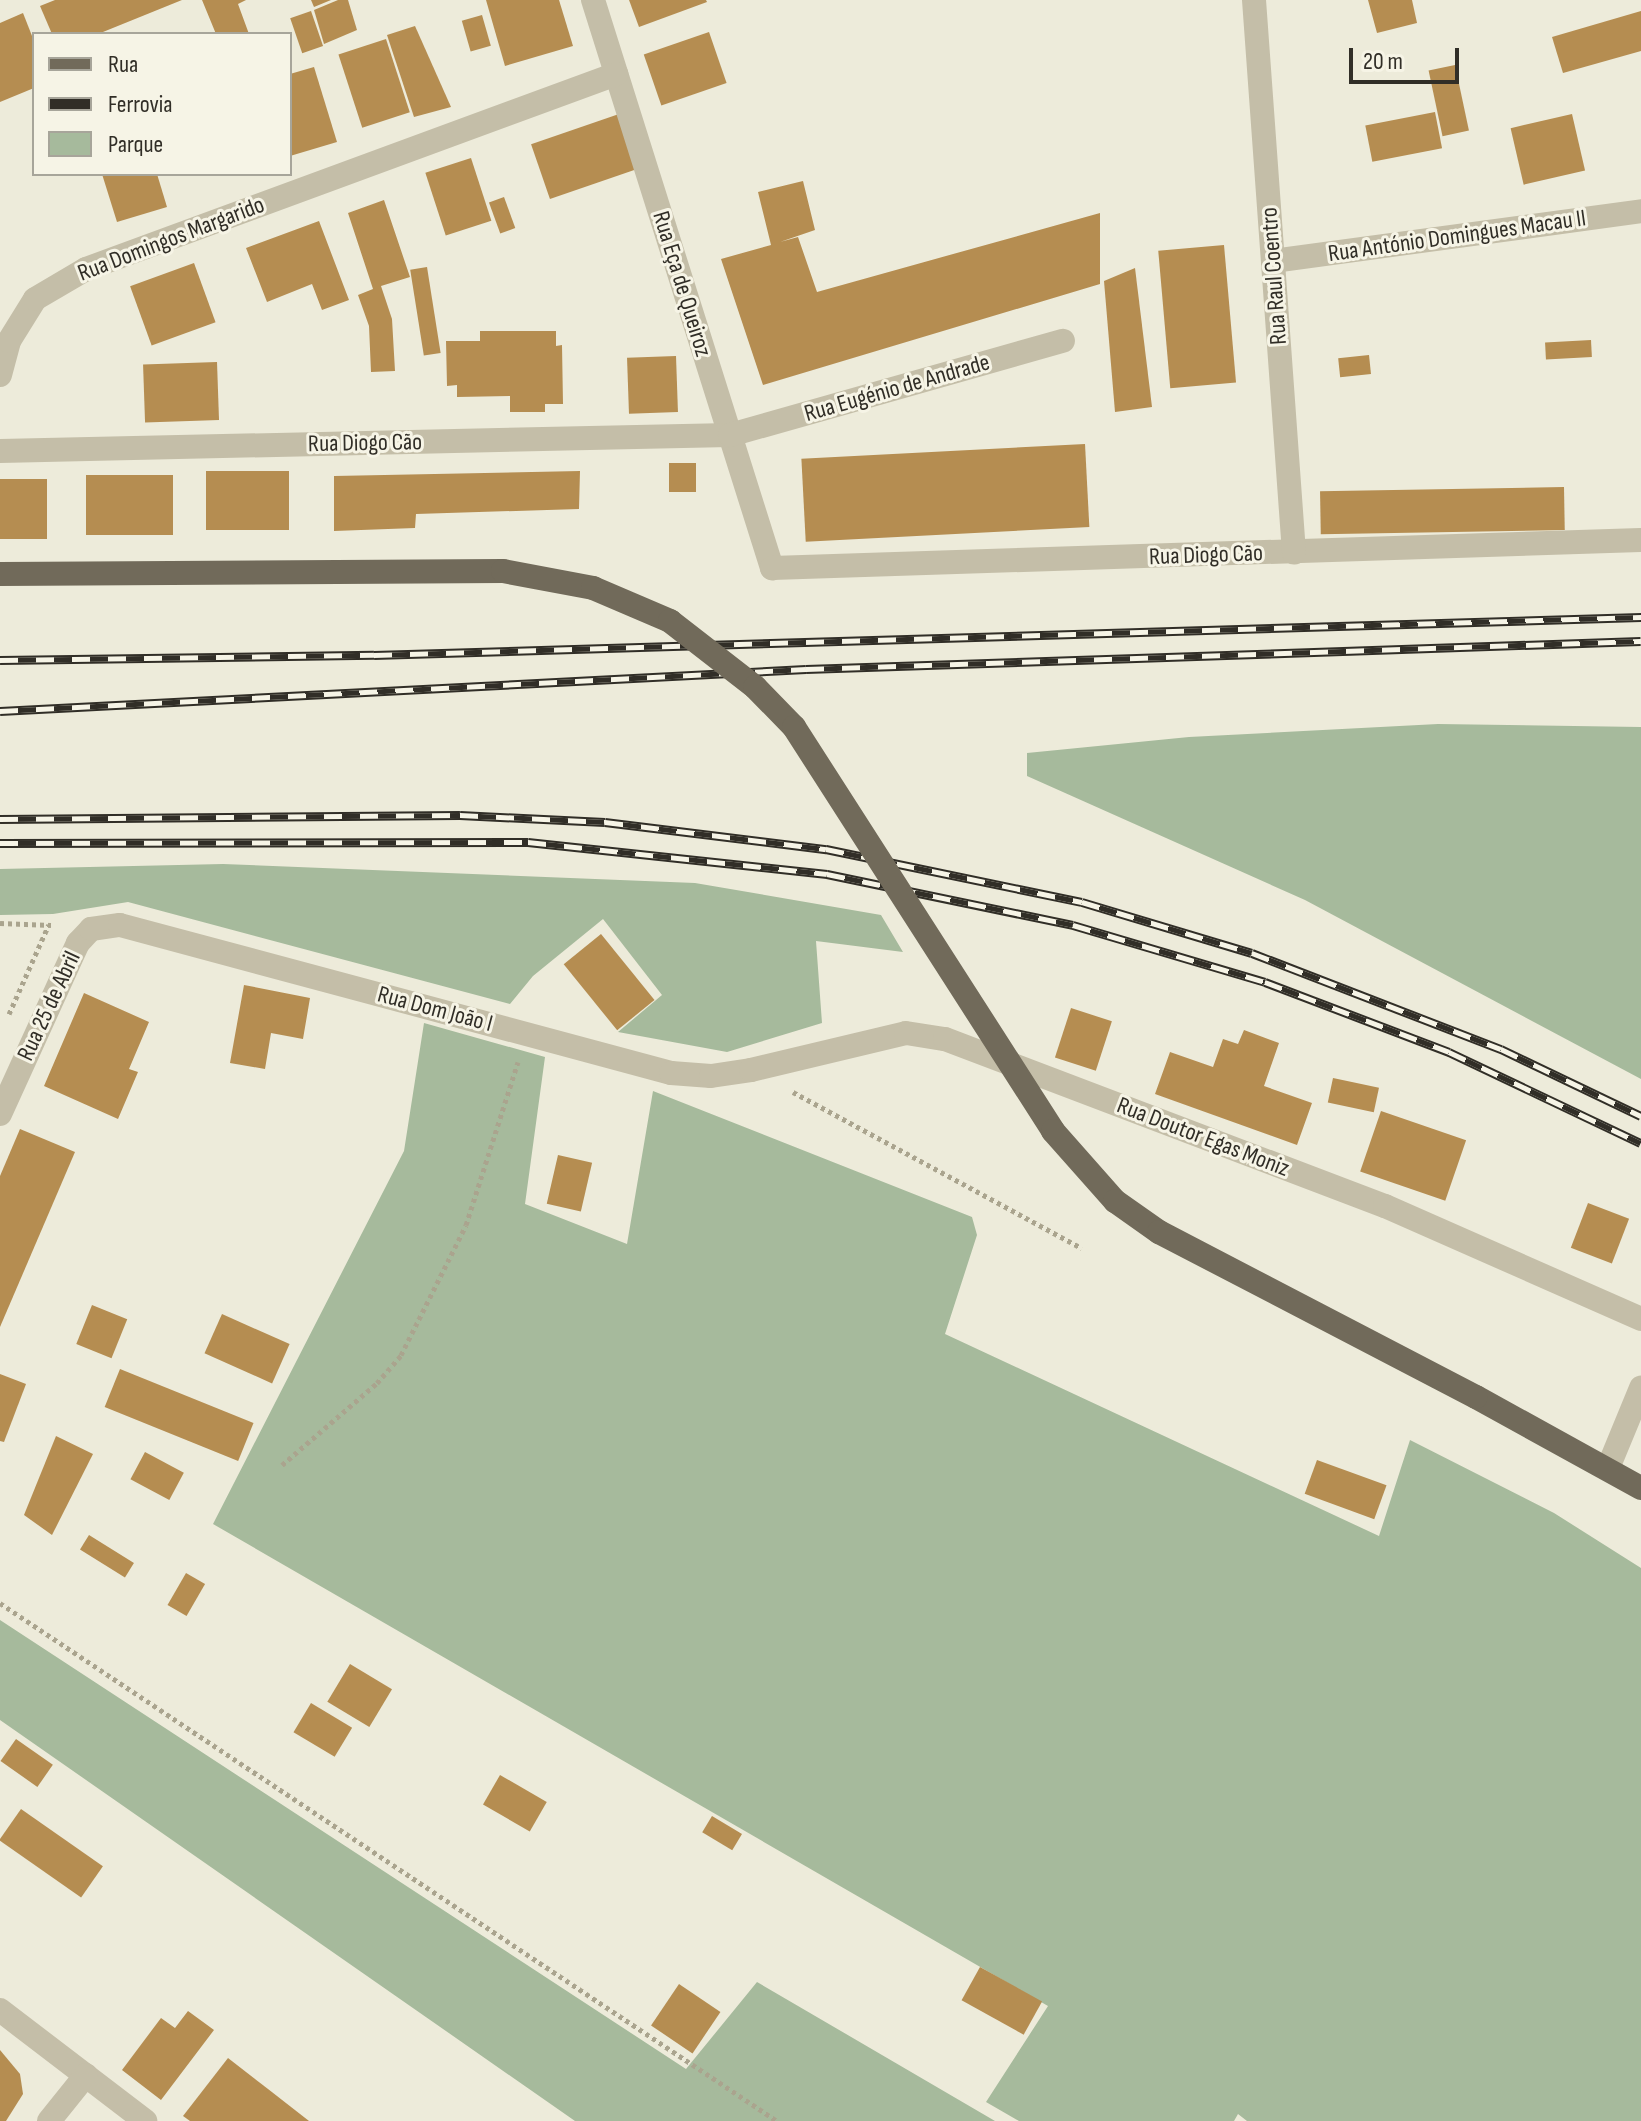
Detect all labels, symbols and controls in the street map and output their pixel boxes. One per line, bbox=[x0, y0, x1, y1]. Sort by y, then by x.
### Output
legend bbox=[32, 32, 292, 176]
scale bar bbox=[1353, 32, 1463, 82]
text: 20 m bbox=[1363, 47, 1403, 76]
text: Rua bbox=[108, 50, 138, 79]
text: Ferrovia bbox=[108, 90, 173, 119]
text: Parque bbox=[108, 130, 163, 159]
street label: Rua Domingos Margarido bbox=[74, 190, 268, 288]
street label: Rua António Domingues Macau II bbox=[1326, 204, 1588, 268]
street label: Rua Raul Coentro bbox=[1255, 206, 1293, 346]
street label: Rua Eça de Queiroz bbox=[646, 208, 718, 360]
street label: Rua Eugénio de Andrade bbox=[801, 348, 993, 428]
street label: Rua Diogo Cão bbox=[308, 428, 422, 458]
street label: Rua Diogo Cão bbox=[1149, 539, 1263, 571]
street label: Rua 25 de Abril bbox=[11, 947, 87, 1065]
street label: Rua Dom João I bbox=[374, 980, 496, 1038]
street label: Rua Doutor Egas Moniz bbox=[1113, 1091, 1293, 1183]

